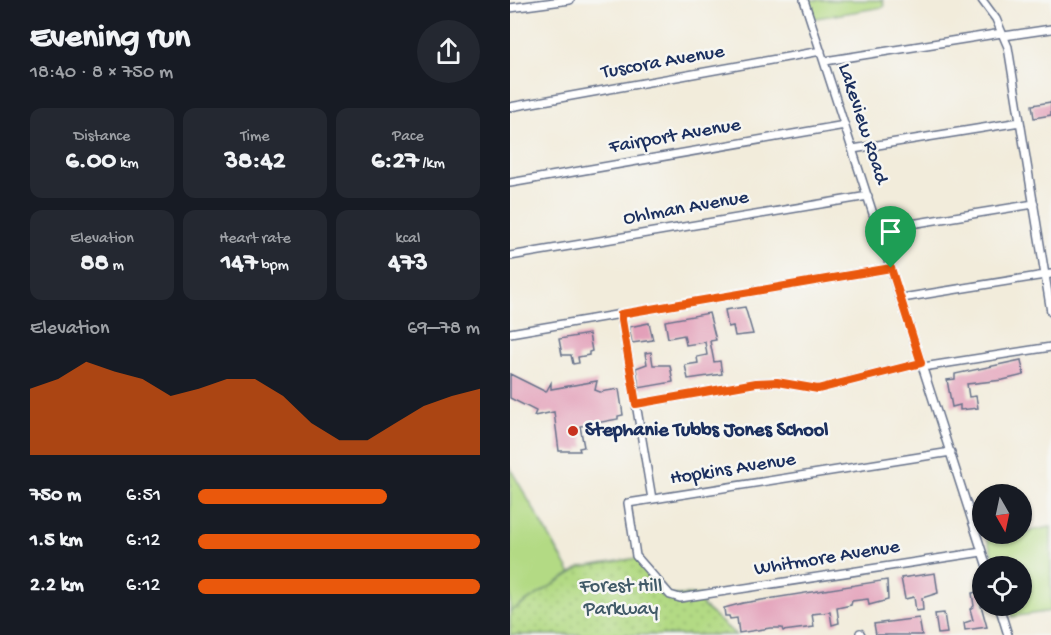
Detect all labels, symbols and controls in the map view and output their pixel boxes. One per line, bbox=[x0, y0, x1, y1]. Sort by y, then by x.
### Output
text: Evening run bbox=[30, 20, 190, 58]
button: share bbox=[417, 20, 480, 83]
street label: Tuscora Avenue bbox=[599, 41, 727, 85]
street label: Lakeview Road bbox=[832, 61, 893, 189]
text: 18:40 · 8 × 750 m bbox=[30, 62, 173, 85]
street label: Fairport Avenue bbox=[606, 114, 743, 160]
text: Distance bbox=[74, 128, 130, 147]
text: Time bbox=[240, 128, 270, 147]
text: Pace bbox=[392, 128, 424, 147]
text: 6.00 bbox=[65, 147, 116, 178]
text: 38:42 bbox=[225, 147, 285, 178]
text: 6:27 bbox=[371, 147, 419, 178]
text: km bbox=[116, 155, 139, 174]
text: /km bbox=[419, 155, 445, 174]
street label: Ohlman Avenue bbox=[622, 187, 751, 231]
pin bbox=[865, 206, 916, 268]
icon: arrive bbox=[874, 215, 907, 248]
text: Elevation bbox=[70, 230, 134, 249]
text: Heart rate bbox=[219, 230, 291, 249]
text: kcal bbox=[396, 230, 420, 249]
text: 88 bbox=[80, 249, 109, 280]
text: 147 bbox=[221, 249, 257, 280]
text: 473 bbox=[388, 249, 428, 280]
text: m bbox=[109, 257, 124, 276]
text: bpm bbox=[257, 257, 289, 276]
text: Elevation bbox=[30, 318, 110, 341]
text: 69–78 m bbox=[407, 318, 480, 341]
place label: Stephanie Tubbs Jones School bbox=[585, 420, 829, 443]
marker: Stephanie Tubbs Jones School bbox=[566, 424, 580, 438]
street label: Hopkins Avenue bbox=[669, 449, 798, 491]
north arrow bbox=[972, 484, 1032, 544]
map controls bbox=[972, 484, 1032, 616]
text: 750 m bbox=[30, 485, 81, 508]
text: 6:51 bbox=[126, 485, 161, 508]
text: 1.5 km bbox=[30, 530, 83, 553]
text: 6:12 bbox=[126, 530, 160, 553]
street label: Whitmore Avenue bbox=[753, 536, 902, 582]
button: locate bbox=[972, 556, 1032, 616]
text: 2.2 km bbox=[30, 575, 84, 598]
text: 6:12 bbox=[126, 575, 160, 598]
park label: Forest Hill Parkway bbox=[579, 576, 662, 622]

